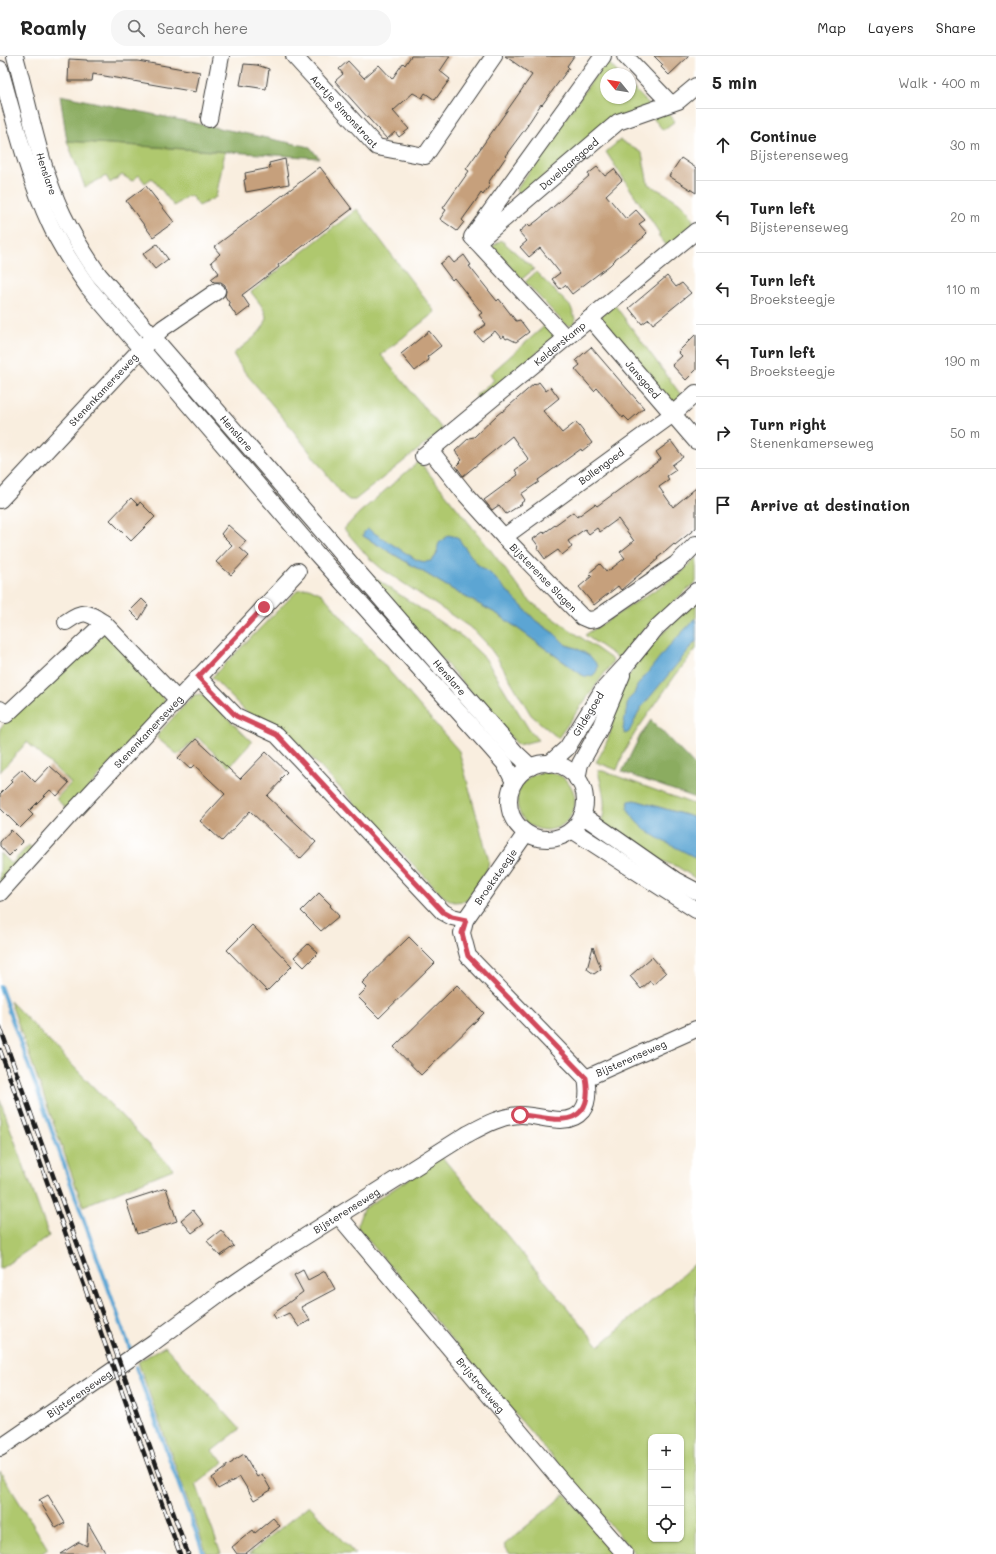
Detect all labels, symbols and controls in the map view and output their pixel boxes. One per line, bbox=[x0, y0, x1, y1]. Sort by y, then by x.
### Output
search box bbox=[111, 10, 391, 46]
text: Roamly bbox=[20, 15, 87, 40]
icon: search bbox=[125, 17, 147, 39]
text: Search here bbox=[157, 18, 248, 38]
text: Map bbox=[817, 18, 846, 37]
text: Layers bbox=[868, 18, 914, 37]
text: Share bbox=[936, 18, 976, 37]
north arrow bbox=[600, 68, 636, 104]
text: 5 min bbox=[712, 71, 757, 93]
street label: Aartje Simonstraat bbox=[307, 72, 382, 151]
text: Walk · 400 m bbox=[898, 74, 980, 91]
text: Continue bbox=[750, 126, 817, 146]
icon: ahead bbox=[712, 134, 734, 156]
street label: Davelaarsgoed bbox=[536, 135, 601, 193]
text: 30 m bbox=[950, 136, 980, 153]
text: Bijsterenseweg bbox=[750, 146, 848, 163]
street label: Henslare bbox=[33, 151, 61, 197]
text: Turn left bbox=[750, 198, 815, 218]
icon: left bbox=[712, 206, 734, 228]
text: 20 m bbox=[950, 208, 980, 225]
text: Bijsterenseweg bbox=[750, 218, 848, 235]
text: Turn left bbox=[750, 270, 815, 290]
icon: left bbox=[712, 278, 734, 300]
text: 110 m bbox=[946, 280, 980, 297]
text: Broeksteegje bbox=[750, 290, 835, 307]
street label: Kelderskamp bbox=[531, 318, 588, 369]
text: Turn left bbox=[750, 342, 815, 362]
street label: Stenenkamerseweg bbox=[65, 350, 141, 429]
icon: left bbox=[712, 350, 734, 372]
text: 190 m bbox=[944, 352, 980, 369]
street label: Jansgoed bbox=[622, 357, 663, 402]
text: Broeksteegje bbox=[750, 362, 835, 379]
street label: Henslare bbox=[217, 412, 256, 454]
text: Turn right bbox=[750, 414, 827, 434]
icon: right bbox=[712, 422, 734, 444]
text: 50 m bbox=[950, 424, 980, 441]
text: Stenenkamerseweg bbox=[750, 434, 874, 451]
street label: Bollengoed bbox=[575, 445, 627, 488]
icon: arrive bbox=[712, 494, 734, 516]
text: Arrive at destination bbox=[750, 495, 910, 515]
street label: Bijsterense Slagen bbox=[507, 540, 580, 615]
route end bbox=[255, 598, 273, 616]
street label: Henslare bbox=[430, 656, 469, 698]
street label: Gildegoed bbox=[569, 689, 607, 739]
street label: Stenenkamerseweg bbox=[110, 692, 186, 771]
street label: Broeksteegje bbox=[471, 846, 520, 908]
street label: Bijsterenseweg bbox=[593, 1036, 668, 1080]
route start bbox=[511, 1106, 529, 1124]
street label: Bijsterenseweg bbox=[310, 1184, 382, 1237]
street label: Brijstroetweg bbox=[453, 1354, 508, 1416]
street label: Bijsterenseweg bbox=[44, 1366, 114, 1421]
map controls bbox=[648, 1434, 684, 1542]
button: + bbox=[648, 1434, 684, 1470]
button: − bbox=[648, 1470, 684, 1506]
button: locate bbox=[648, 1506, 684, 1542]

